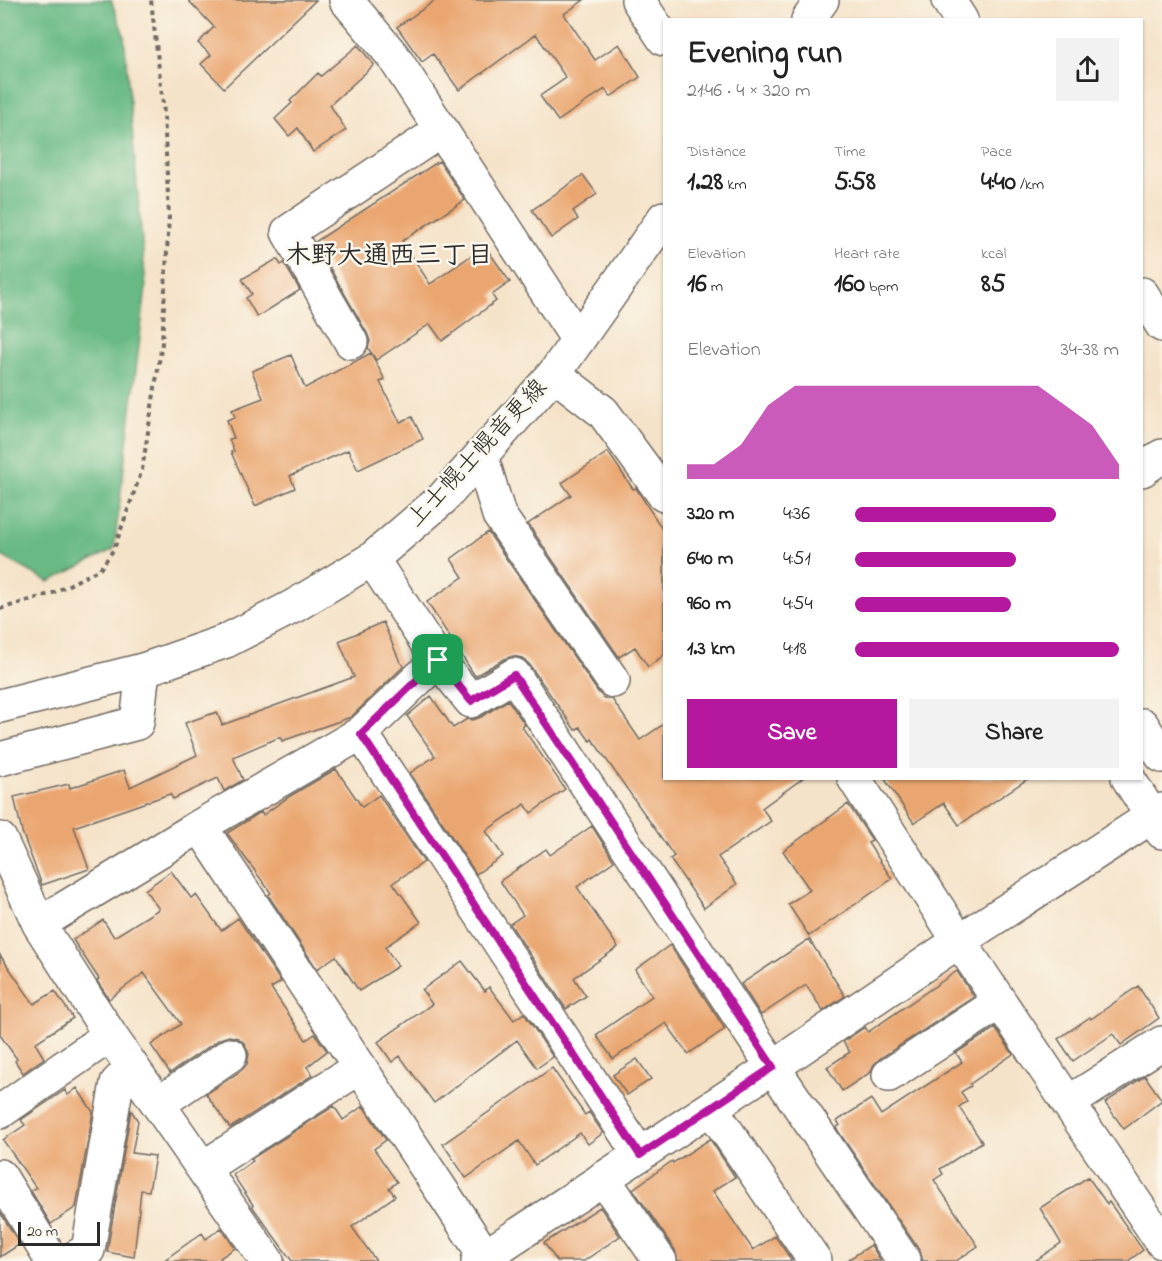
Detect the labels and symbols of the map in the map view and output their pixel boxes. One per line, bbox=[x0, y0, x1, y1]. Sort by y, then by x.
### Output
district label: 木野大通西三丁目 bbox=[285, 238, 493, 276]
street label: 上士幌士幌音更線 bbox=[400, 372, 556, 536]
pin bbox=[412, 634, 463, 685]
scale bar bbox=[18, 1219, 100, 1246]

